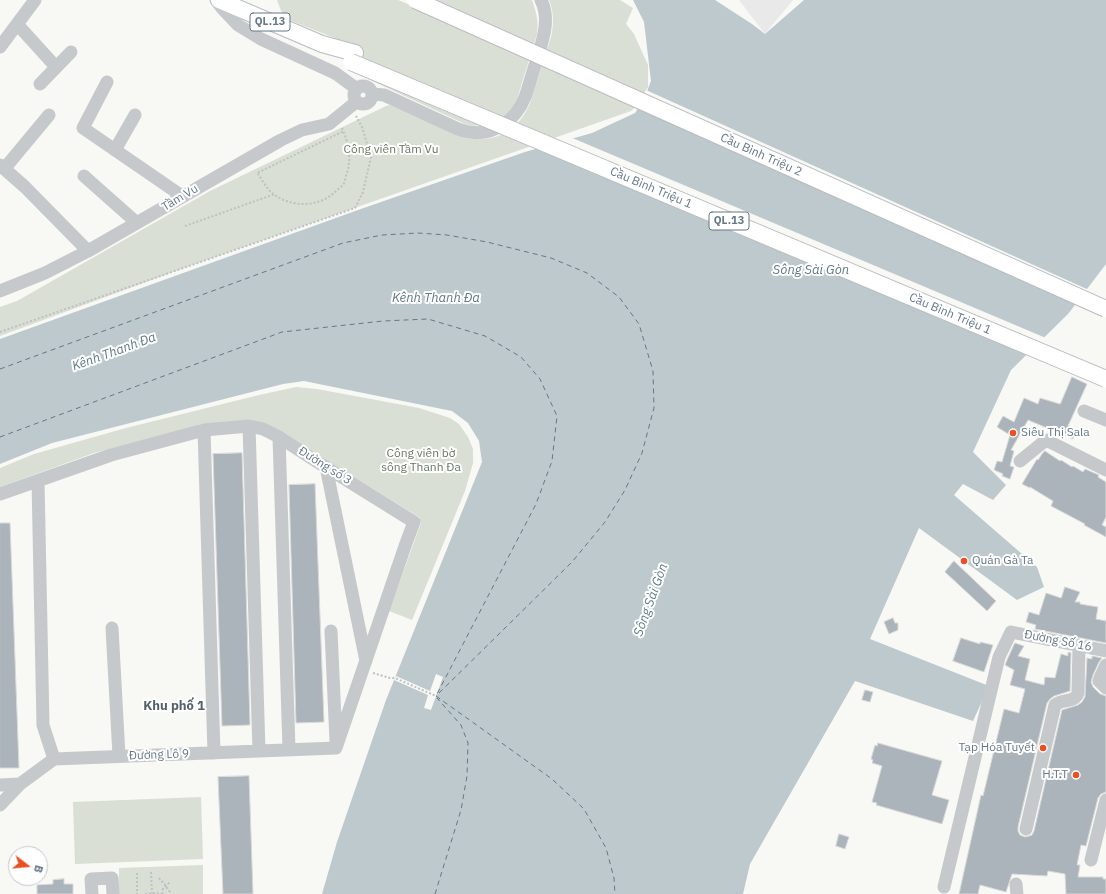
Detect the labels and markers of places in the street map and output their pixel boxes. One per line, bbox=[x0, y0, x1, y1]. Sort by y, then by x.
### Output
place label: Siêu Thị Sala bbox=[1021, 426, 1090, 440]
marker: Siêu Thị Sala bbox=[1008, 428, 1018, 438]
place label: Quán Gà Ta bbox=[972, 554, 1033, 568]
marker: Quán Gà Ta bbox=[959, 556, 969, 566]
place label: Tạp Hóa Tuyết bbox=[959, 741, 1035, 755]
marker: Tạp Hóa Tuyết bbox=[1038, 743, 1048, 753]
place label: H.T.T bbox=[1042, 768, 1068, 782]
marker: H.T.T bbox=[1071, 770, 1081, 780]

